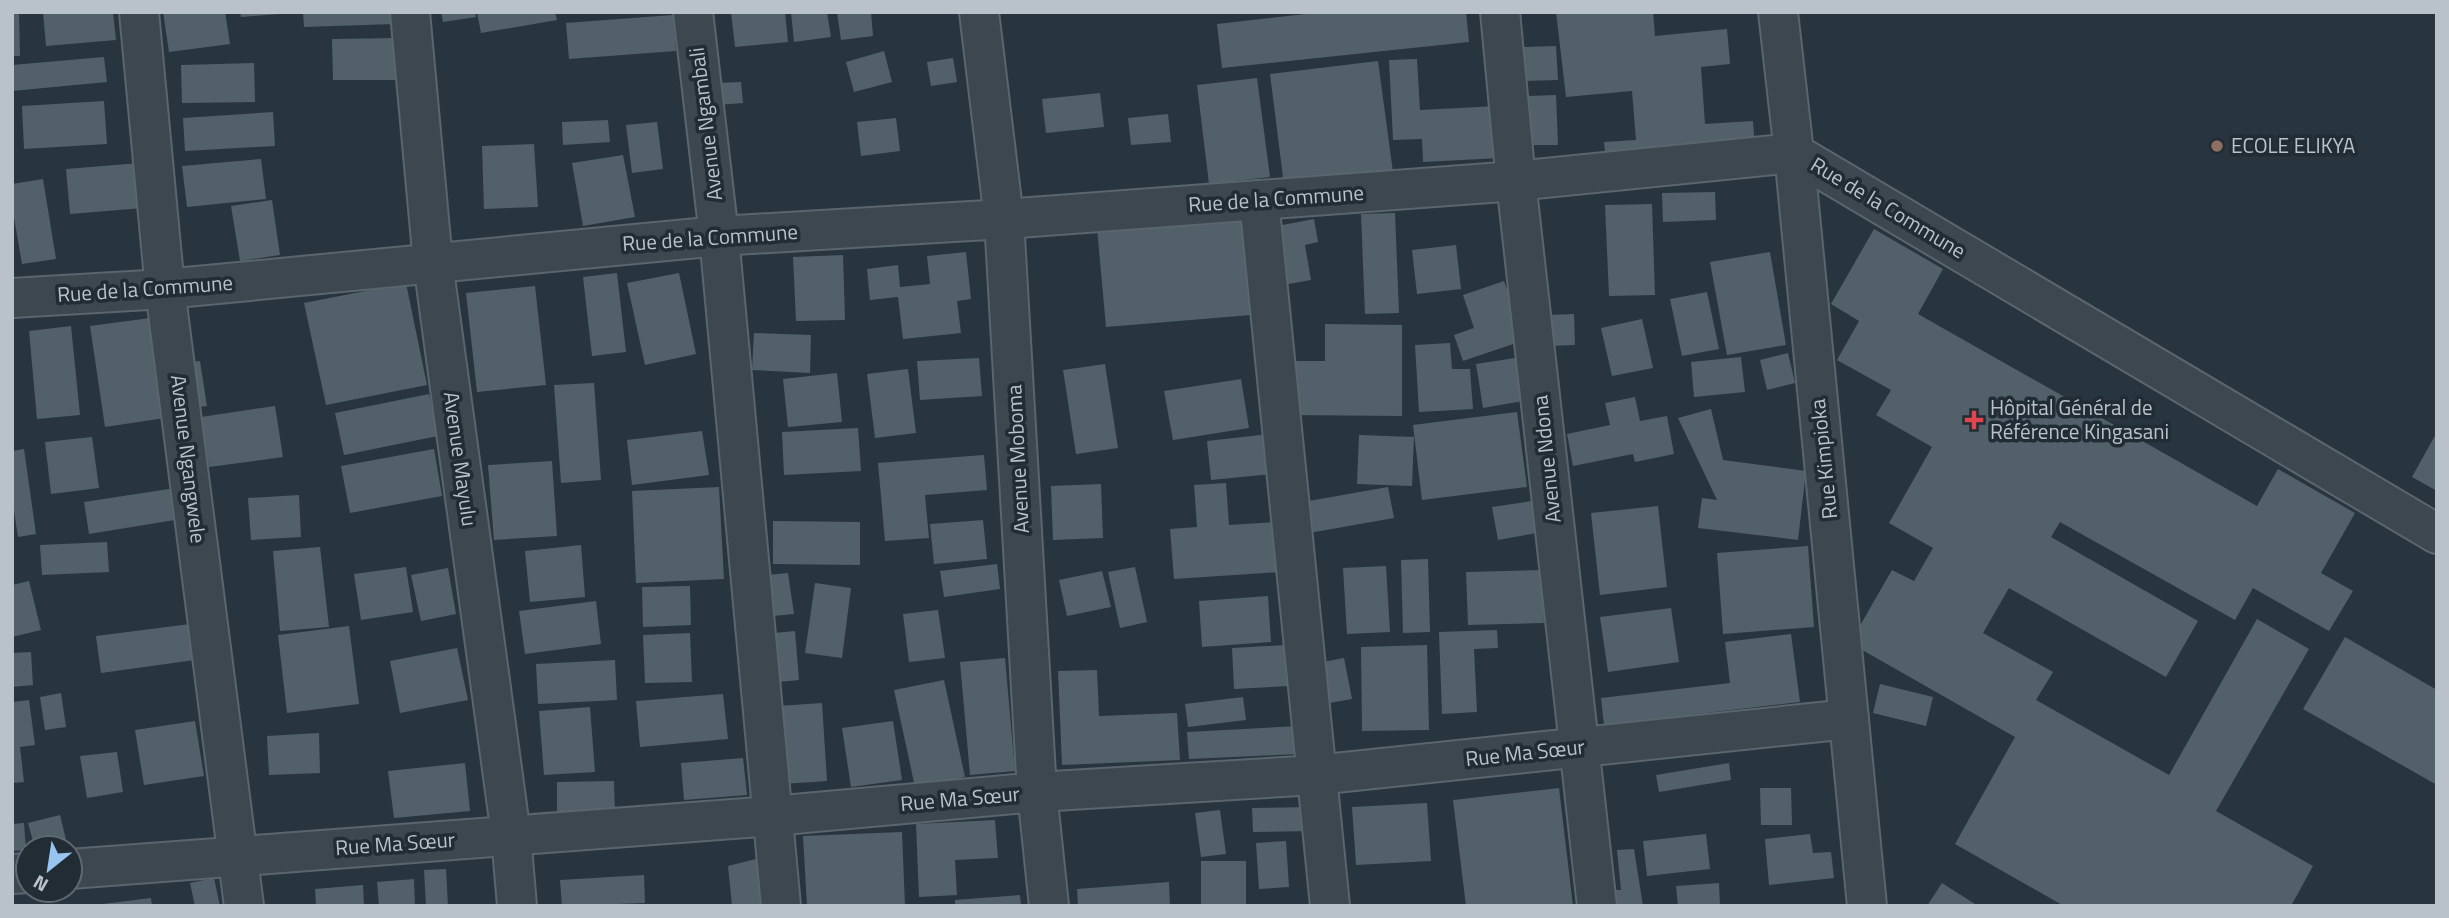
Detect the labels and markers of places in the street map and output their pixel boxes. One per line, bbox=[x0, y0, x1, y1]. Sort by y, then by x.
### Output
place label: ECOLE ELIKYA bbox=[2231, 129, 2356, 161]
marker: ECOLE ELIKYA bbox=[2209, 138, 2225, 154]
place label: Hôpital Général de Référence Kingasani bbox=[1990, 391, 2169, 447]
marker: Hôpital Général de Référence Kingasani bbox=[1964, 410, 1984, 430]

